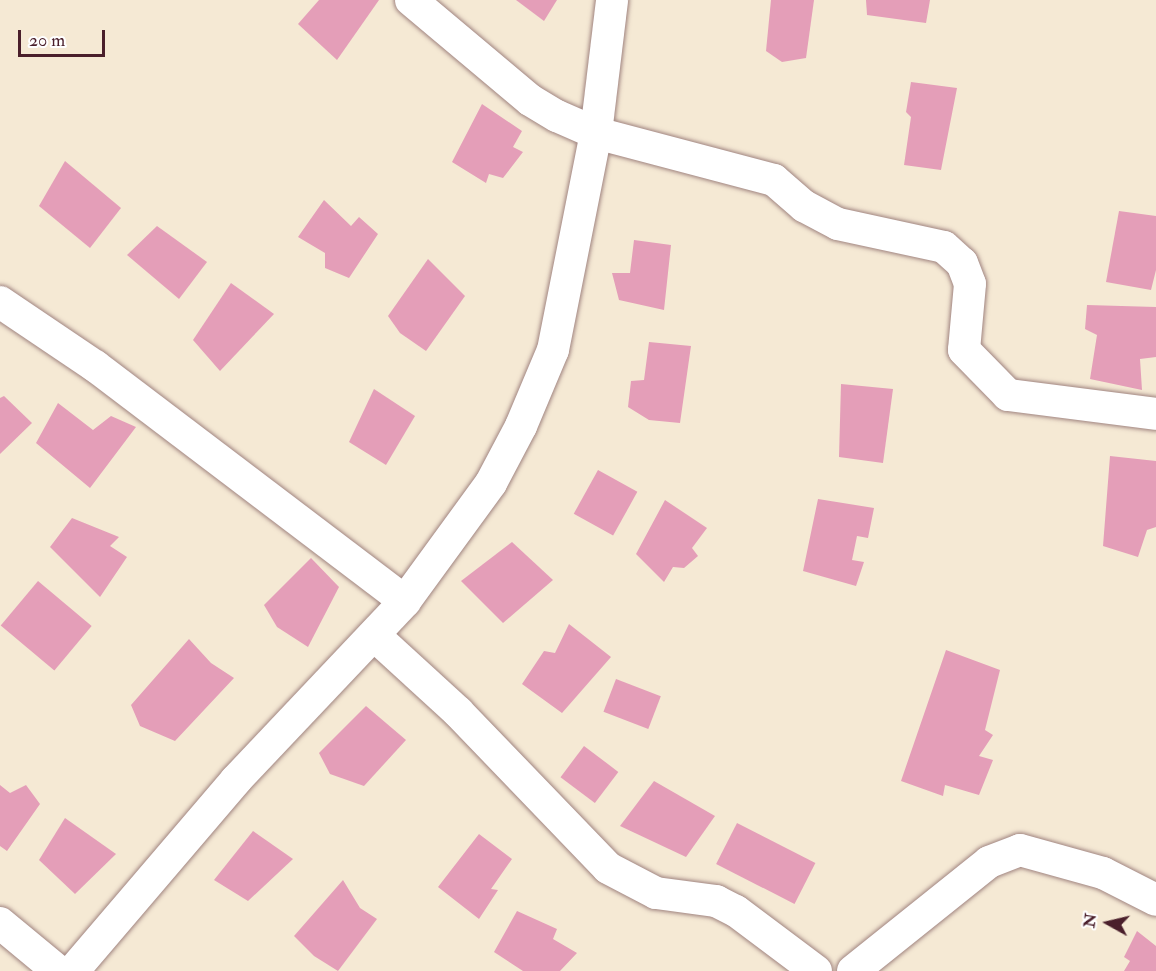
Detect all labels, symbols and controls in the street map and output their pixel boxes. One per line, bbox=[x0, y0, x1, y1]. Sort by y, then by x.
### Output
scale bar bbox=[21, 18, 108, 56]
text: 20 m bbox=[29, 29, 65, 52]
north arrow bbox=[1078, 893, 1138, 953]
text: N bbox=[1079, 912, 1101, 929]

